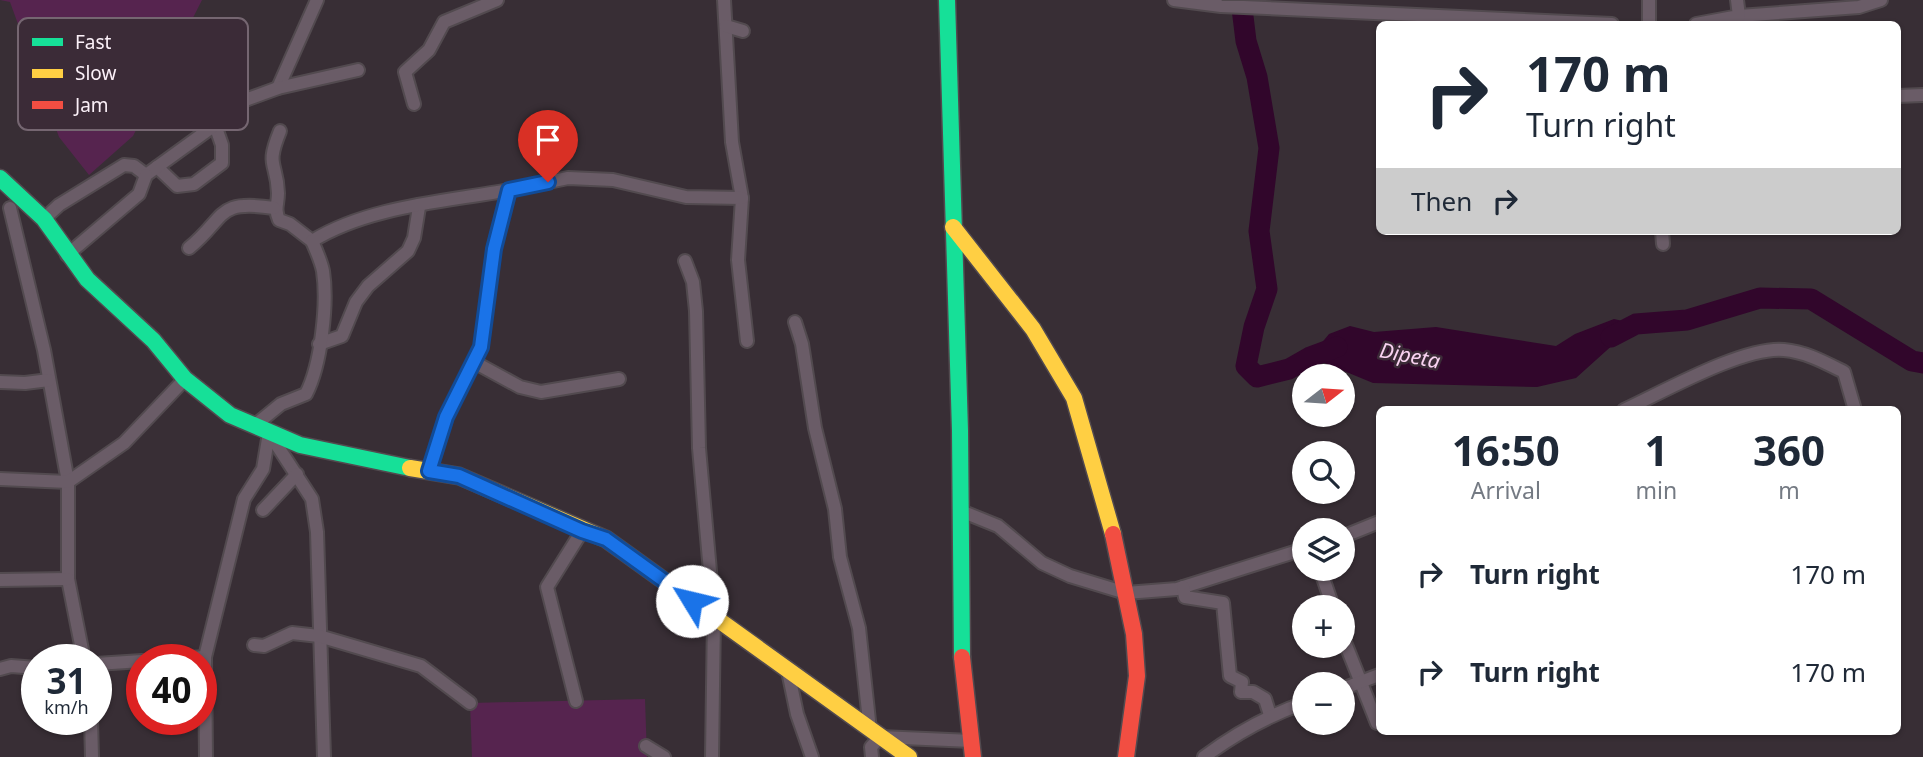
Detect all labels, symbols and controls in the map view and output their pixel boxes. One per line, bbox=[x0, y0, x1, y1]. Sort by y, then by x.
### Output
legend bbox=[18, 18, 248, 130]
text: Fast bbox=[75, 29, 112, 55]
text: 170 m bbox=[1526, 40, 1671, 106]
icon: right bbox=[1411, 49, 1502, 140]
text: Slow bbox=[75, 60, 116, 86]
text: Jam bbox=[73, 92, 109, 118]
text: Turn right bbox=[1526, 103, 1676, 146]
pin bbox=[518, 110, 578, 182]
icon: arrive bbox=[529, 121, 567, 159]
icon: right bbox=[1486, 182, 1524, 220]
text: Then bbox=[1411, 183, 1472, 219]
water label: Dipeta bbox=[1377, 335, 1443, 375]
north arrow bbox=[1292, 364, 1354, 427]
map controls bbox=[1292, 364, 1355, 735]
text: 16:50 bbox=[1452, 421, 1560, 478]
text: 1 bbox=[1644, 421, 1668, 478]
text: 360 bbox=[1753, 421, 1825, 478]
button: search bbox=[1292, 441, 1355, 504]
text: Arrival bbox=[1471, 474, 1541, 506]
text: min bbox=[1636, 474, 1677, 506]
text: m bbox=[1778, 474, 1800, 506]
button: layers bbox=[1292, 518, 1355, 581]
icon: right bbox=[1411, 555, 1449, 593]
text: Turn right bbox=[1470, 556, 1600, 592]
text: 170 m bbox=[1790, 556, 1866, 592]
position arrow bbox=[655, 564, 729, 638]
button: + bbox=[1292, 595, 1355, 658]
speed limit sign: 40 bbox=[126, 644, 217, 735]
icon: right bbox=[1411, 653, 1449, 691]
text: Turn right bbox=[1470, 654, 1600, 690]
text: 170 m bbox=[1790, 654, 1866, 690]
text: 31 bbox=[46, 657, 87, 704]
button: − bbox=[1292, 672, 1355, 735]
text: km/h bbox=[44, 695, 89, 719]

